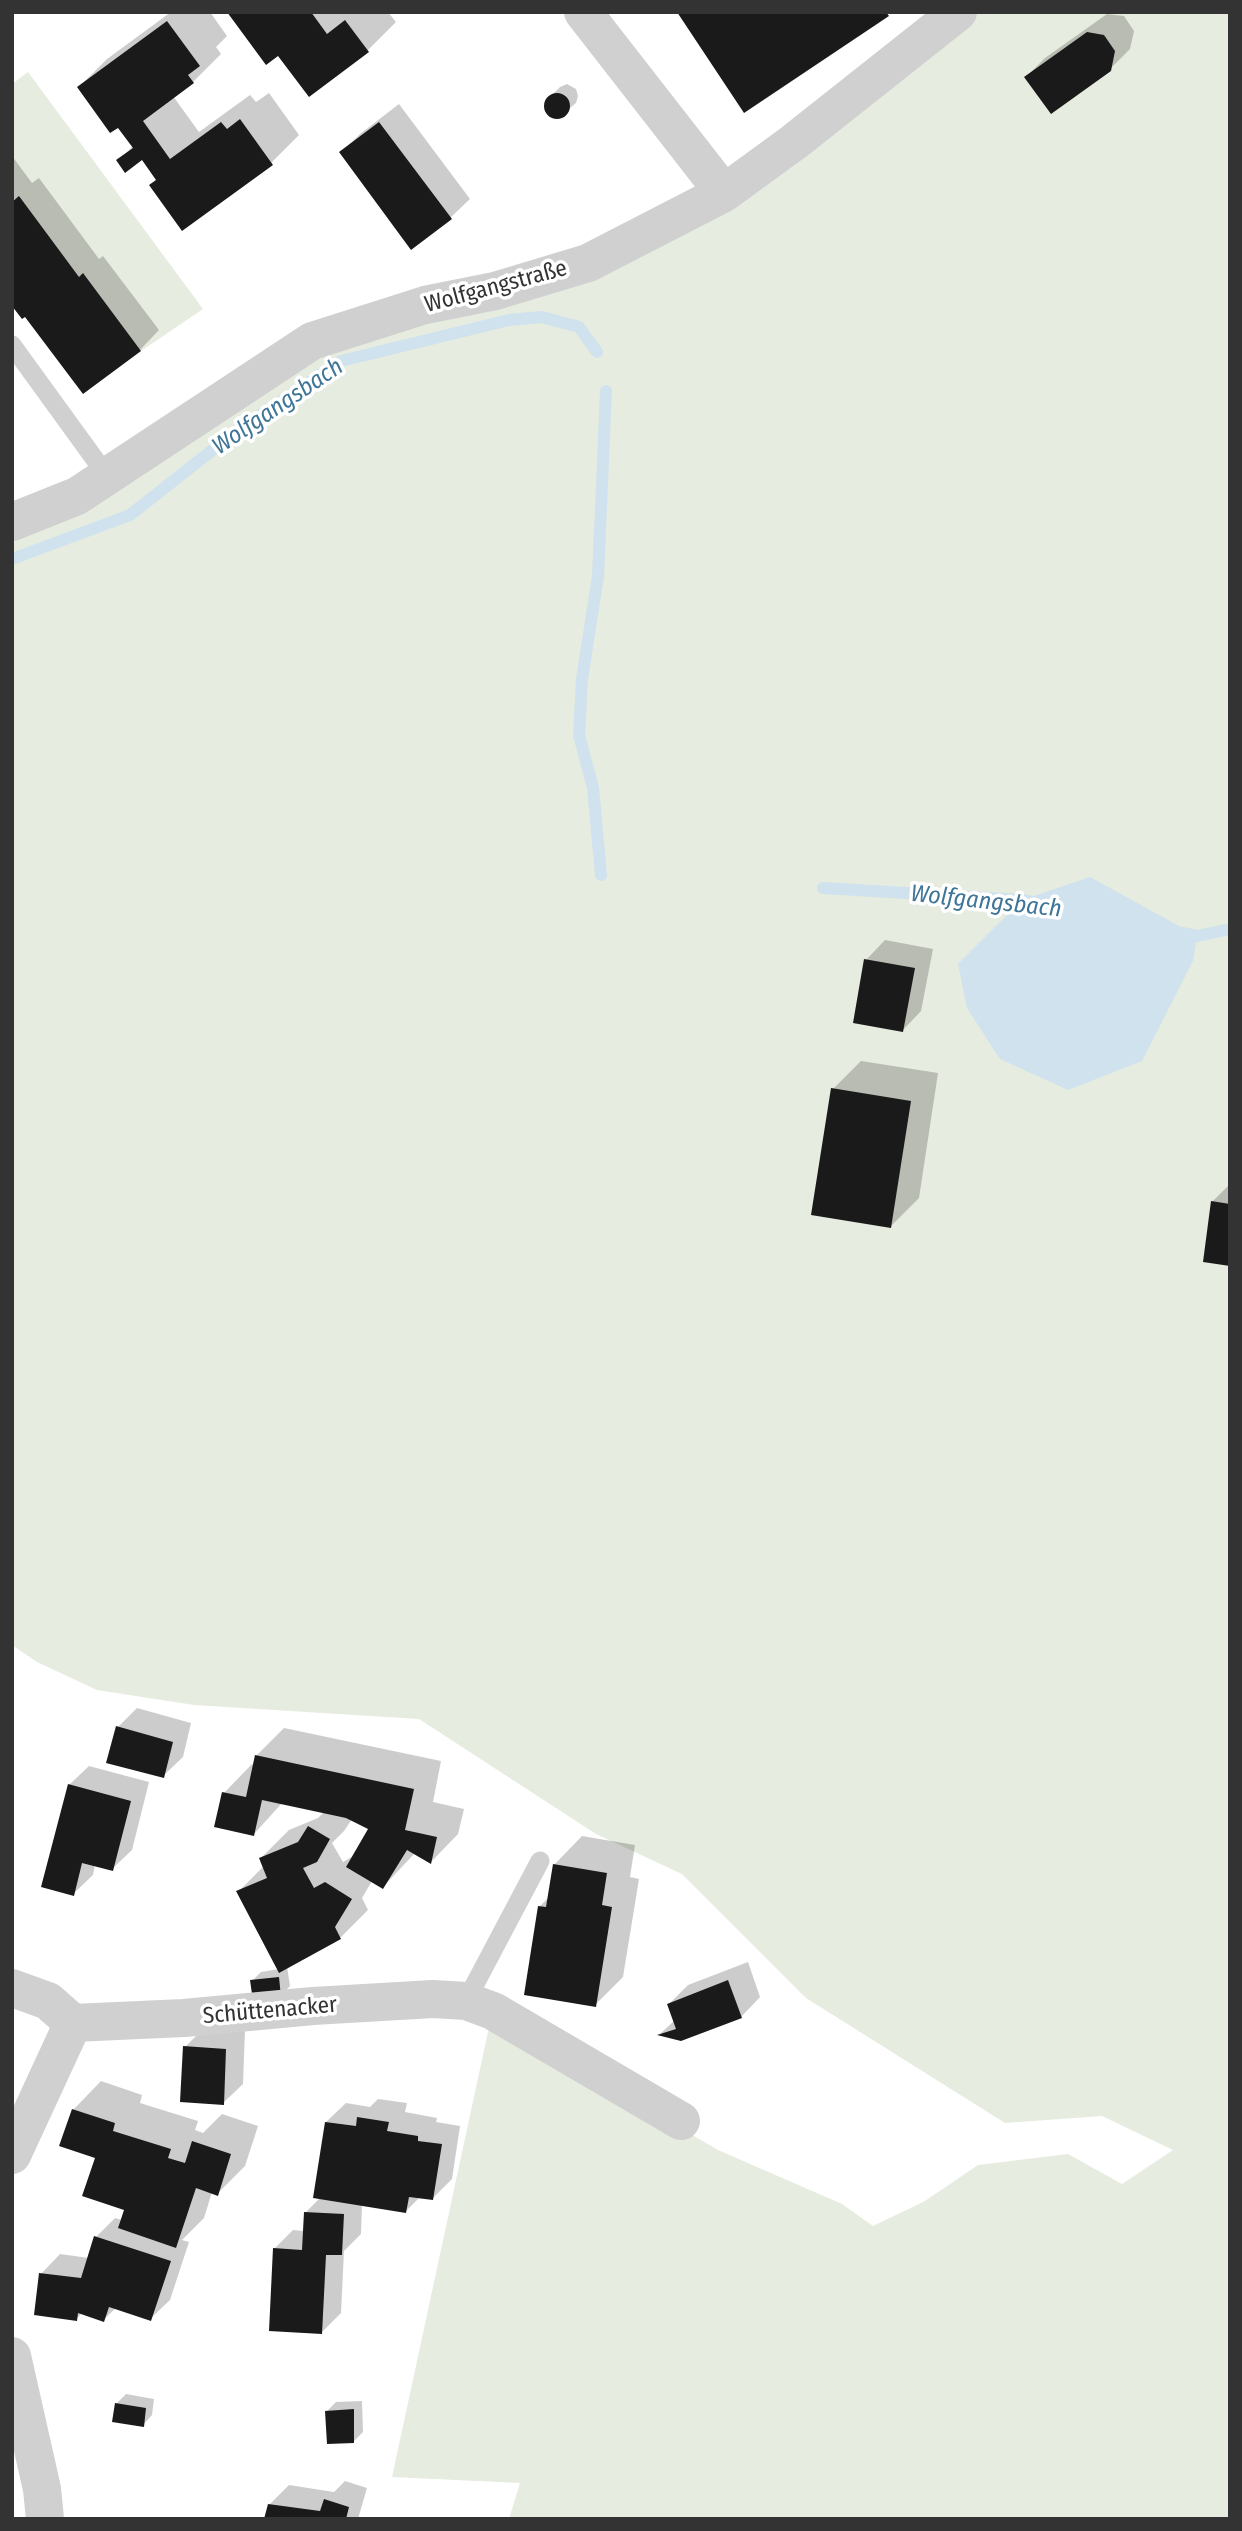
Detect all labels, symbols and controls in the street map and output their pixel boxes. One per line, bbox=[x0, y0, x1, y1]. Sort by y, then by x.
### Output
street label: Wolfgangstraße bbox=[422, 255, 570, 319]
water label: Wolfgangsbach bbox=[207, 353, 349, 461]
water label: Wolfgangsbach bbox=[909, 880, 1063, 924]
street label: Schüttenacker bbox=[202, 1991, 338, 2031]

